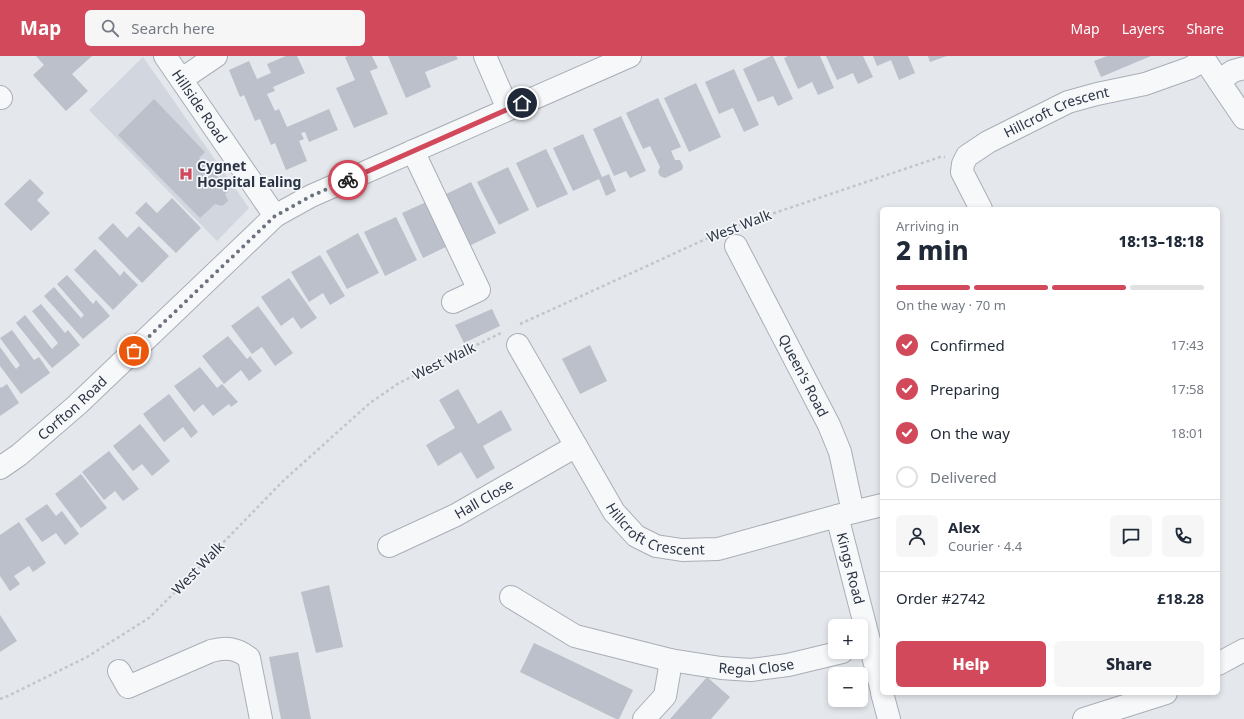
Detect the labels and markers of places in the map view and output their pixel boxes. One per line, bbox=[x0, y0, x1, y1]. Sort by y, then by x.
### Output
pin bbox=[505, 86, 539, 120]
place label: Cygnet Hospital Ealing bbox=[197, 156, 301, 191]
hospital icon: Cygnet Hospital Ealing bbox=[178, 166, 194, 182]
pin bbox=[117, 334, 151, 368]

